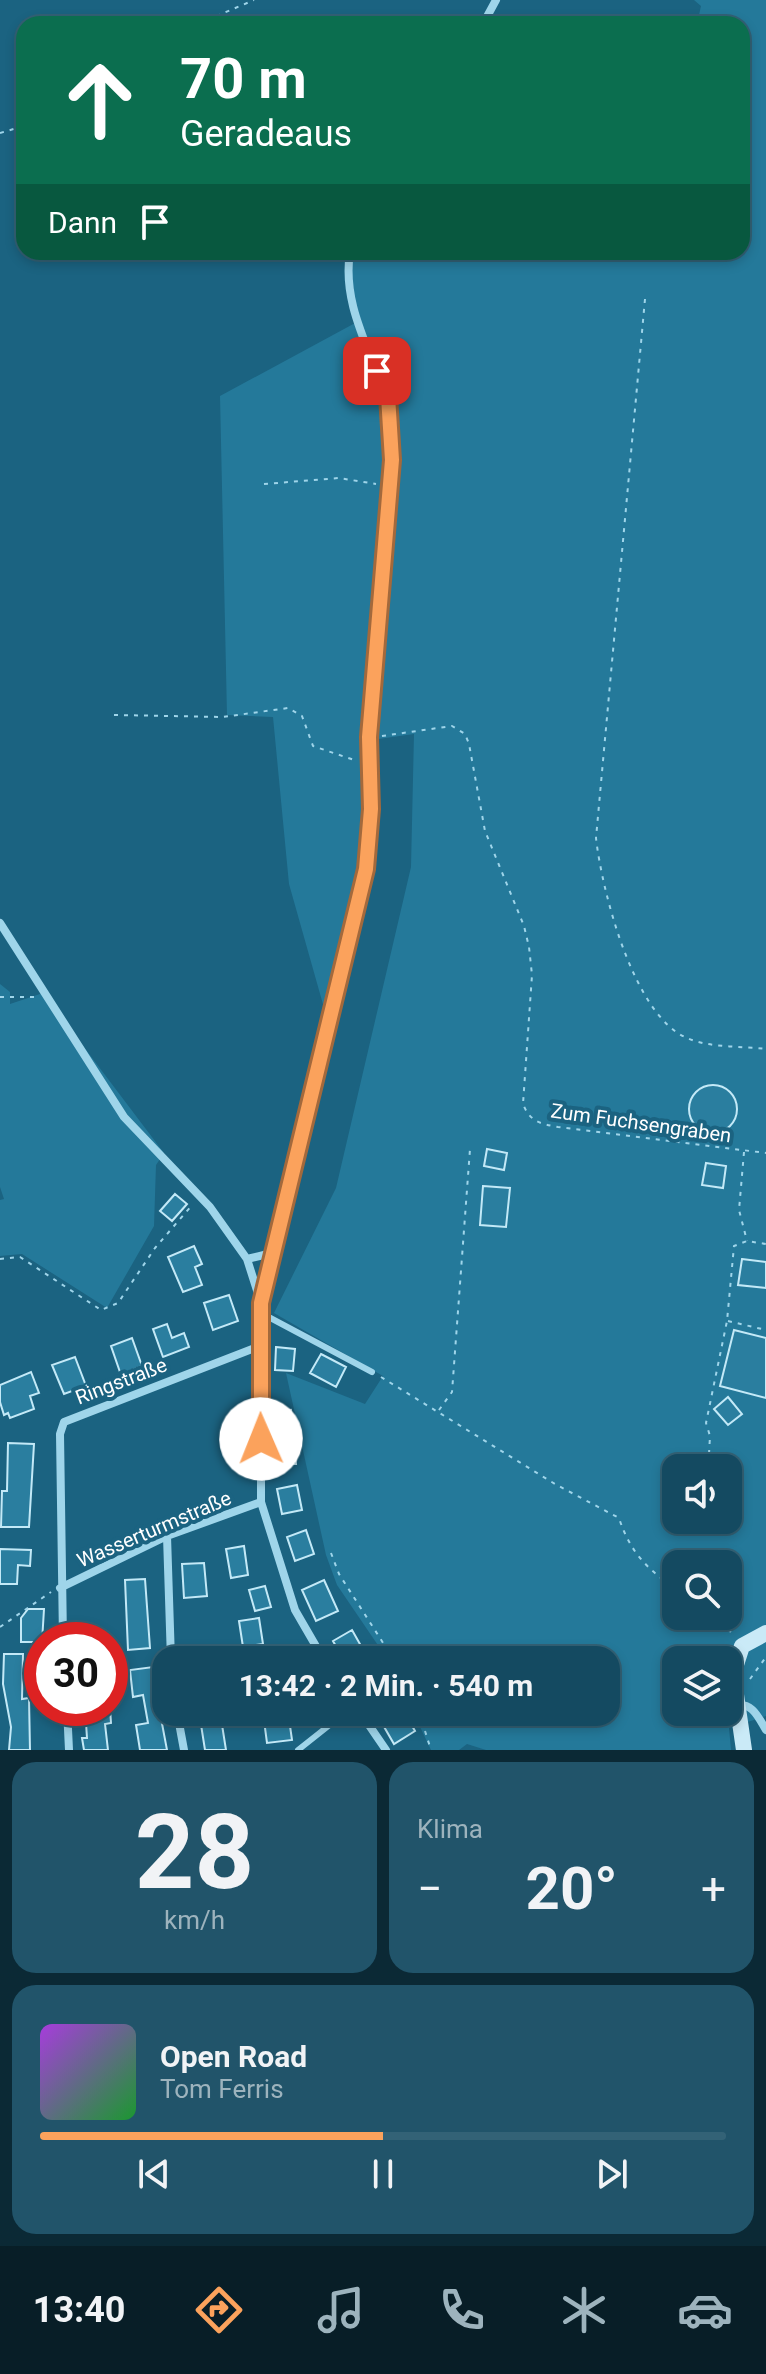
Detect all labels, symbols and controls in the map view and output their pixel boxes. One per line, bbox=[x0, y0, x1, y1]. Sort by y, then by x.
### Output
text: 70 m bbox=[180, 46, 307, 112]
icon: ahead bbox=[48, 48, 152, 152]
text: Geradeaus bbox=[180, 113, 352, 155]
icon: arrive bbox=[133, 200, 177, 244]
text: Dann bbox=[48, 205, 117, 240]
pin bbox=[343, 337, 411, 405]
icon: arrive bbox=[355, 349, 399, 393]
street label: Zum Fuchsengraben bbox=[549, 1098, 733, 1148]
street label: Ringstraße bbox=[72, 1353, 170, 1409]
position arrow bbox=[219, 1397, 303, 1481]
map controls bbox=[662, 1454, 742, 1726]
button: sound bbox=[662, 1454, 742, 1534]
street label: Wasserturmstraße bbox=[73, 1486, 235, 1572]
button: search bbox=[662, 1550, 742, 1630]
speed limit sign: 30 bbox=[24, 1622, 128, 1726]
button: layers bbox=[662, 1646, 742, 1726]
text: 13:42 · 2 Min. · 540 m bbox=[239, 1668, 533, 1703]
text: 28 bbox=[135, 1792, 254, 1913]
text: Klima bbox=[417, 1814, 483, 1844]
text: 20° bbox=[525, 1853, 618, 1924]
text: − bbox=[417, 1863, 442, 1915]
text: + bbox=[701, 1863, 726, 1915]
text: km/h bbox=[164, 1905, 225, 1935]
text: Open Road bbox=[160, 2039, 307, 2074]
text: Tom Ferris bbox=[160, 2074, 284, 2104]
icon: previous bbox=[132, 2152, 176, 2196]
icon: pause bbox=[361, 2152, 405, 2196]
icon: next bbox=[590, 2152, 634, 2196]
icon: directions bbox=[191, 2282, 247, 2338]
icon: music bbox=[313, 2282, 369, 2338]
icon: phone bbox=[434, 2282, 490, 2338]
icon: climate bbox=[556, 2282, 612, 2338]
icon: car bbox=[677, 2282, 733, 2338]
text: 13:40 bbox=[33, 2289, 126, 2331]

